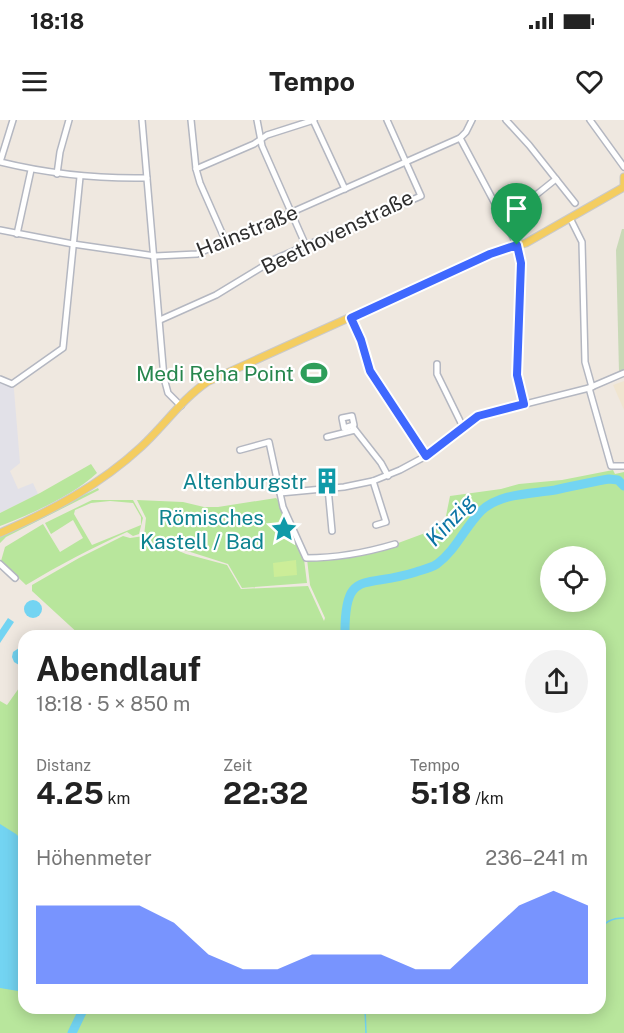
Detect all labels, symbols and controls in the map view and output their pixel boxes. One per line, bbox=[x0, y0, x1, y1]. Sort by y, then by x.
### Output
text: 18:18 bbox=[30, 8, 84, 34]
icon: menu bbox=[18, 65, 51, 98]
text: Tempo bbox=[269, 65, 355, 97]
icon: heart bbox=[573, 65, 606, 98]
pin bbox=[491, 183, 542, 245]
street label: Beethovenstraße bbox=[257, 184, 417, 280]
icon: arrive bbox=[500, 192, 533, 225]
street label: Hainstraße bbox=[193, 199, 301, 263]
sports icon: Medi Reha Point bbox=[299, 358, 329, 388]
place label: Medi Reha Point bbox=[136, 361, 294, 386]
building icon: Altenburgstr bbox=[312, 466, 342, 496]
place label: Altenburgstr bbox=[182, 469, 307, 494]
water label: Kinzig bbox=[420, 488, 481, 551]
place label: Römisches Kastell / Bad bbox=[140, 505, 264, 554]
place icon: Römisches Kastell / Bad bbox=[269, 514, 299, 544]
map controls bbox=[540, 546, 606, 612]
button: locate bbox=[540, 546, 606, 612]
text: Abendlauf bbox=[36, 650, 201, 688]
button: share bbox=[525, 650, 588, 713]
text: 18:18 · 5 × 850 m bbox=[36, 692, 190, 716]
text: Distanz bbox=[36, 756, 91, 775]
text: Zeit bbox=[223, 756, 252, 775]
text: Tempo bbox=[410, 756, 460, 775]
text: 4.25 bbox=[36, 775, 104, 811]
text: 22:32 bbox=[223, 775, 308, 811]
text: 5:18 bbox=[410, 775, 471, 811]
text: km bbox=[104, 789, 130, 808]
text: /km bbox=[471, 789, 504, 808]
text: Höhenmeter bbox=[36, 846, 152, 870]
text: 236–241 m bbox=[485, 846, 588, 870]

